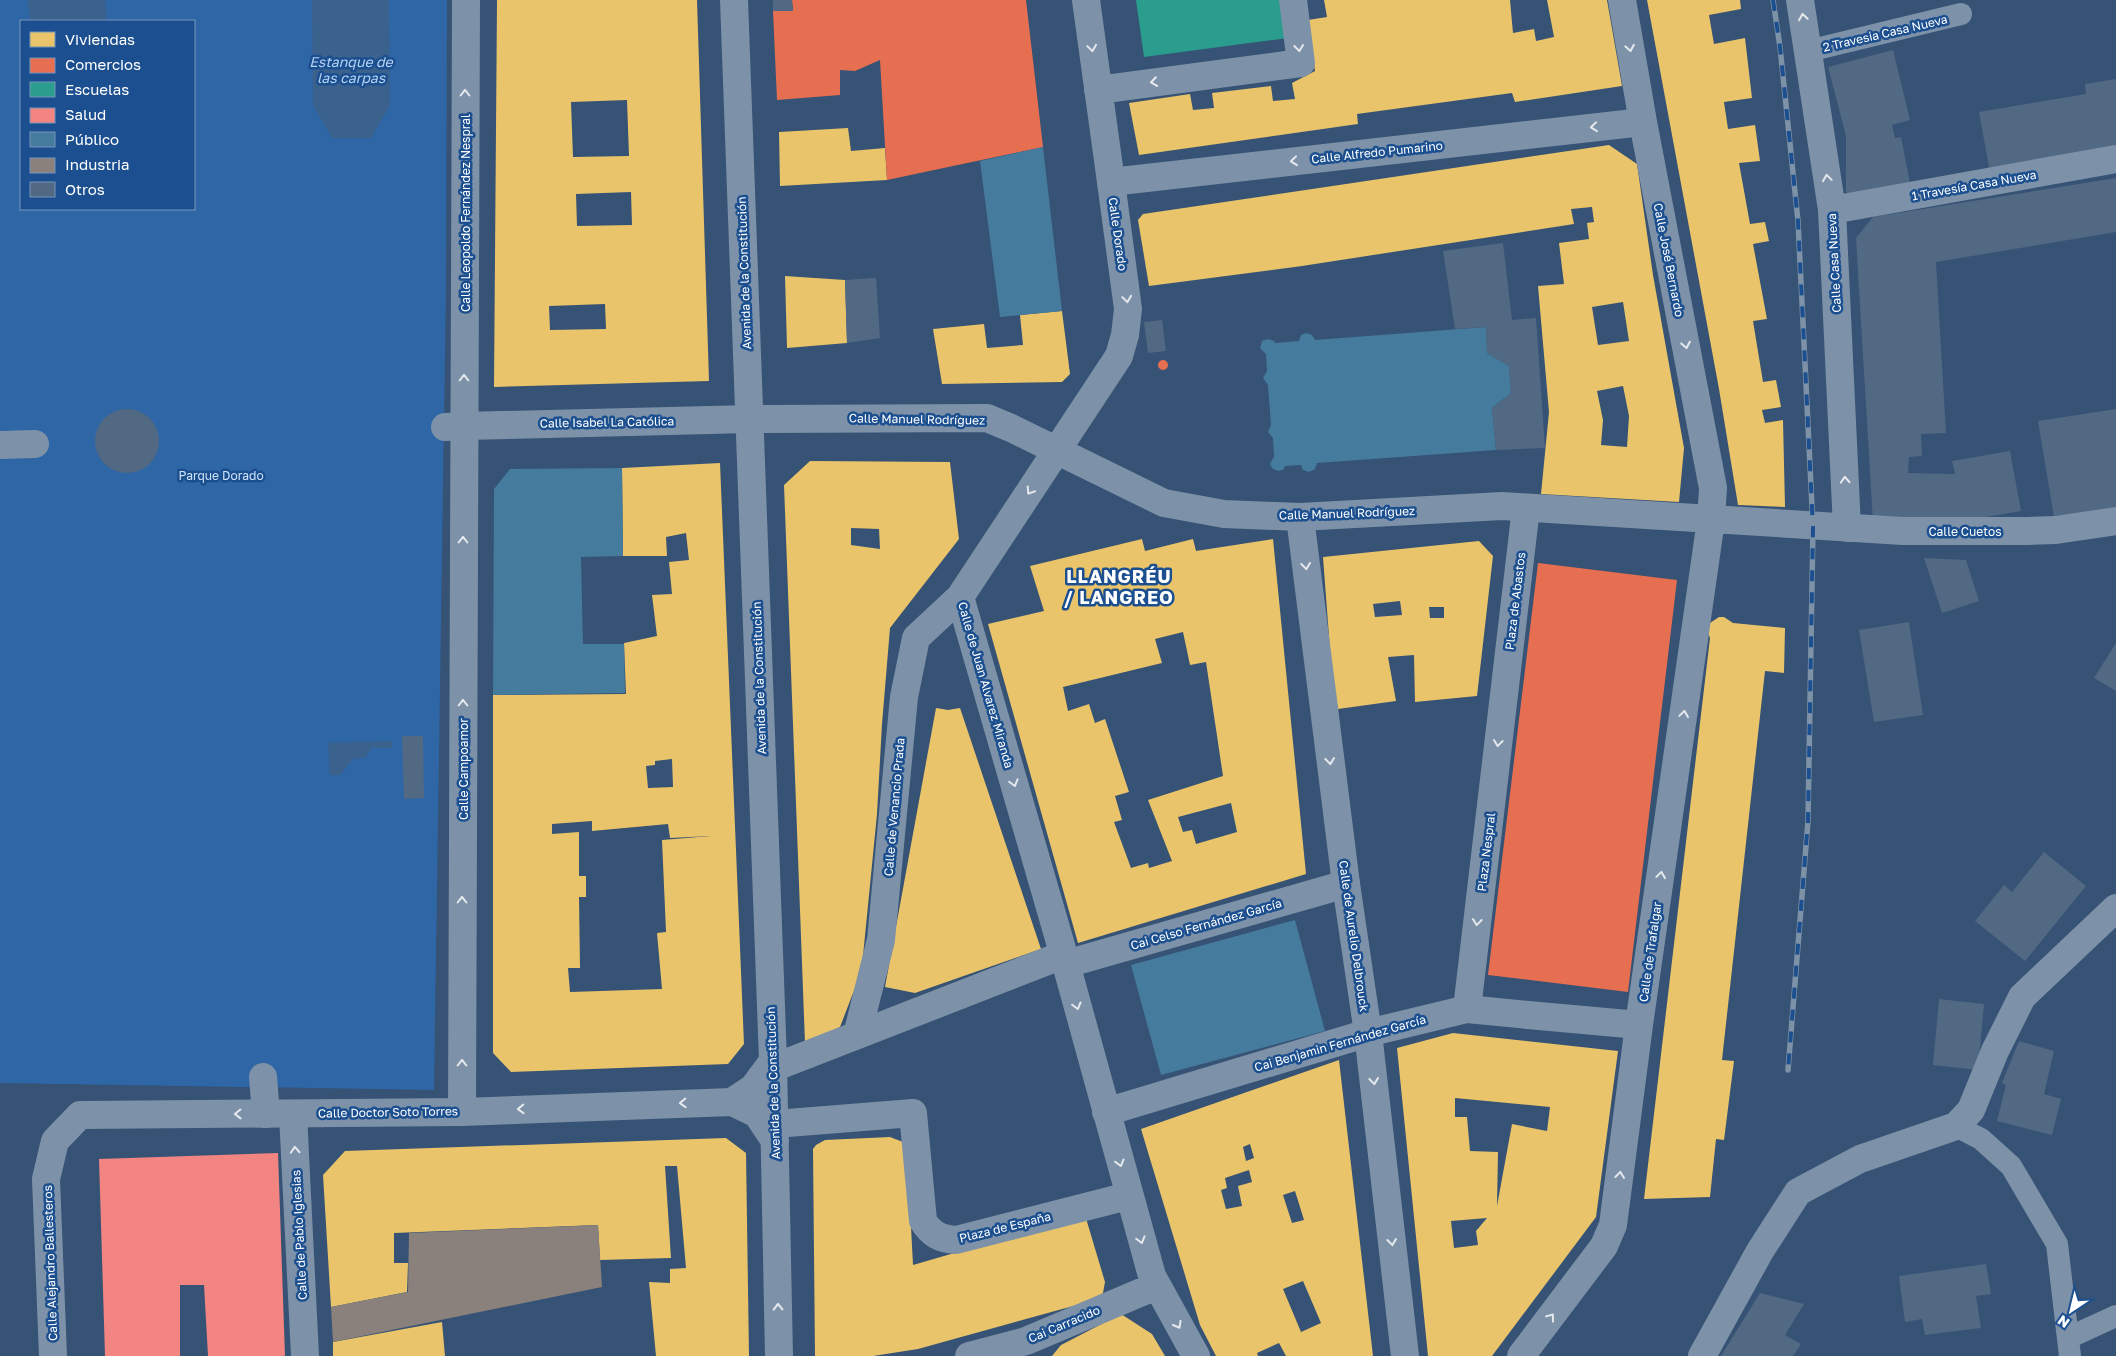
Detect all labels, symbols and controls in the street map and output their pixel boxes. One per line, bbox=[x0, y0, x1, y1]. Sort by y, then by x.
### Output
street label: 2 Travesia Casa Nueva bbox=[1821, 11, 1949, 55]
one-way arrow bbox=[1798, 13, 1809, 21]
legend bbox=[20, 20, 195, 210]
text: Viviendas bbox=[65, 30, 135, 48]
one-way arrow bbox=[1625, 44, 1635, 52]
one-way arrow bbox=[1086, 45, 1097, 53]
one-way arrow bbox=[1293, 45, 1304, 53]
water label: Estanque de las carpas bbox=[309, 53, 394, 86]
text: Comercios bbox=[65, 55, 141, 73]
one-way arrow bbox=[1150, 76, 1158, 87]
text: Escuelas bbox=[65, 80, 129, 98]
one-way arrow bbox=[460, 88, 471, 96]
text: Salud bbox=[65, 105, 106, 123]
street label: Calle Leopoldo Fernández Nespral bbox=[458, 114, 473, 312]
one-way arrow bbox=[1590, 121, 1598, 132]
text: Público bbox=[65, 130, 119, 148]
street label: Calle Alfredo Pumarino bbox=[1310, 138, 1444, 166]
text: Industria bbox=[65, 155, 130, 173]
one-way arrow bbox=[1289, 155, 1297, 166]
street label: 1 Travesía Casa Nueva bbox=[1910, 167, 2038, 203]
one-way arrow bbox=[1822, 173, 1833, 181]
text: Otros bbox=[65, 180, 105, 198]
street label: Avenida de la Constitución bbox=[734, 196, 754, 350]
street label: Calle Dorado bbox=[1105, 196, 1131, 272]
street label: Calle José Bernardo bbox=[1651, 202, 1687, 318]
street label: Calle Casa Nueva bbox=[1824, 213, 1844, 313]
one-way arrow bbox=[1121, 295, 1131, 304]
one-way arrow bbox=[1680, 341, 1690, 350]
one-way arrow bbox=[459, 373, 469, 381]
street label: Calle Manuel Rodríguez bbox=[849, 410, 985, 428]
street label: Calle Isabel La Católica bbox=[540, 413, 674, 431]
park label: Parque Dorado bbox=[178, 468, 264, 483]
one-way arrow bbox=[1840, 475, 1850, 483]
one-way arrow bbox=[1027, 485, 1036, 495]
street label: Calle Manuel Rodríguez bbox=[1279, 503, 1415, 523]
street label: Calle Cuetos bbox=[1928, 524, 2002, 539]
one-way arrow bbox=[458, 536, 468, 544]
street label: Plaza de Abastos bbox=[1502, 551, 1528, 651]
one-way arrow bbox=[1300, 562, 1311, 570]
district label: LLANGRÉU / LANGREO bbox=[1064, 565, 1174, 608]
street label: Calle de Juan Alvarez Miranda bbox=[955, 600, 1017, 770]
street label: Avenida de la Constitución bbox=[749, 601, 769, 755]
one-way arrow bbox=[458, 699, 468, 706]
one-way arrow bbox=[1678, 710, 1688, 718]
street label: Calle Campoamor bbox=[456, 718, 471, 820]
street label: Calle de Venancio Prada bbox=[880, 737, 908, 877]
one-way arrow bbox=[1493, 739, 1504, 747]
one-way arrow bbox=[1324, 757, 1335, 765]
one-way arrow bbox=[1008, 778, 1018, 786]
street label: Plaza Nespral bbox=[1474, 812, 1498, 892]
street label: Calle de Aurelio Delbrouck bbox=[1336, 859, 1372, 1013]
one-way arrow bbox=[1655, 871, 1665, 879]
street label: Cai Celso Fernández García bbox=[1129, 895, 1283, 953]
one-way arrow bbox=[457, 896, 467, 904]
street label: Calle de Trafalgar bbox=[1636, 901, 1664, 1003]
one-way arrow bbox=[1472, 918, 1483, 926]
one-way arrow bbox=[1072, 1001, 1082, 1010]
street label: Avenida de la Constitución bbox=[763, 1006, 783, 1160]
street label: Cai Benjamin Fernández García bbox=[1253, 1011, 1427, 1075]
one-way arrow bbox=[457, 1059, 467, 1066]
one-way arrow bbox=[1368, 1077, 1379, 1085]
one-way arrow bbox=[679, 1098, 687, 1109]
street label: Calle Doctor Soto Torres bbox=[318, 1103, 458, 1121]
one-way arrow bbox=[516, 1104, 524, 1115]
one-way arrow bbox=[234, 1109, 242, 1119]
one-way arrow bbox=[289, 1146, 300, 1154]
one-way arrow bbox=[1114, 1158, 1124, 1166]
street label: Calle de Pablo Iglesias bbox=[288, 1170, 310, 1300]
one-way arrow bbox=[1614, 1170, 1625, 1178]
street label: Calle Alejandro Ballesteros bbox=[40, 1185, 60, 1341]
street label: Plaza de España bbox=[958, 1208, 1052, 1246]
one-way arrow bbox=[1135, 1235, 1145, 1243]
one-way arrow bbox=[1386, 1239, 1397, 1247]
north arrow bbox=[2046, 1286, 2096, 1336]
street label: Cai Carracido bbox=[1026, 1302, 1102, 1346]
one-way arrow bbox=[773, 1303, 784, 1311]
text: N bbox=[2054, 1312, 2072, 1332]
one-way arrow bbox=[1545, 1314, 1553, 1323]
one-way arrow bbox=[1172, 1320, 1182, 1329]

